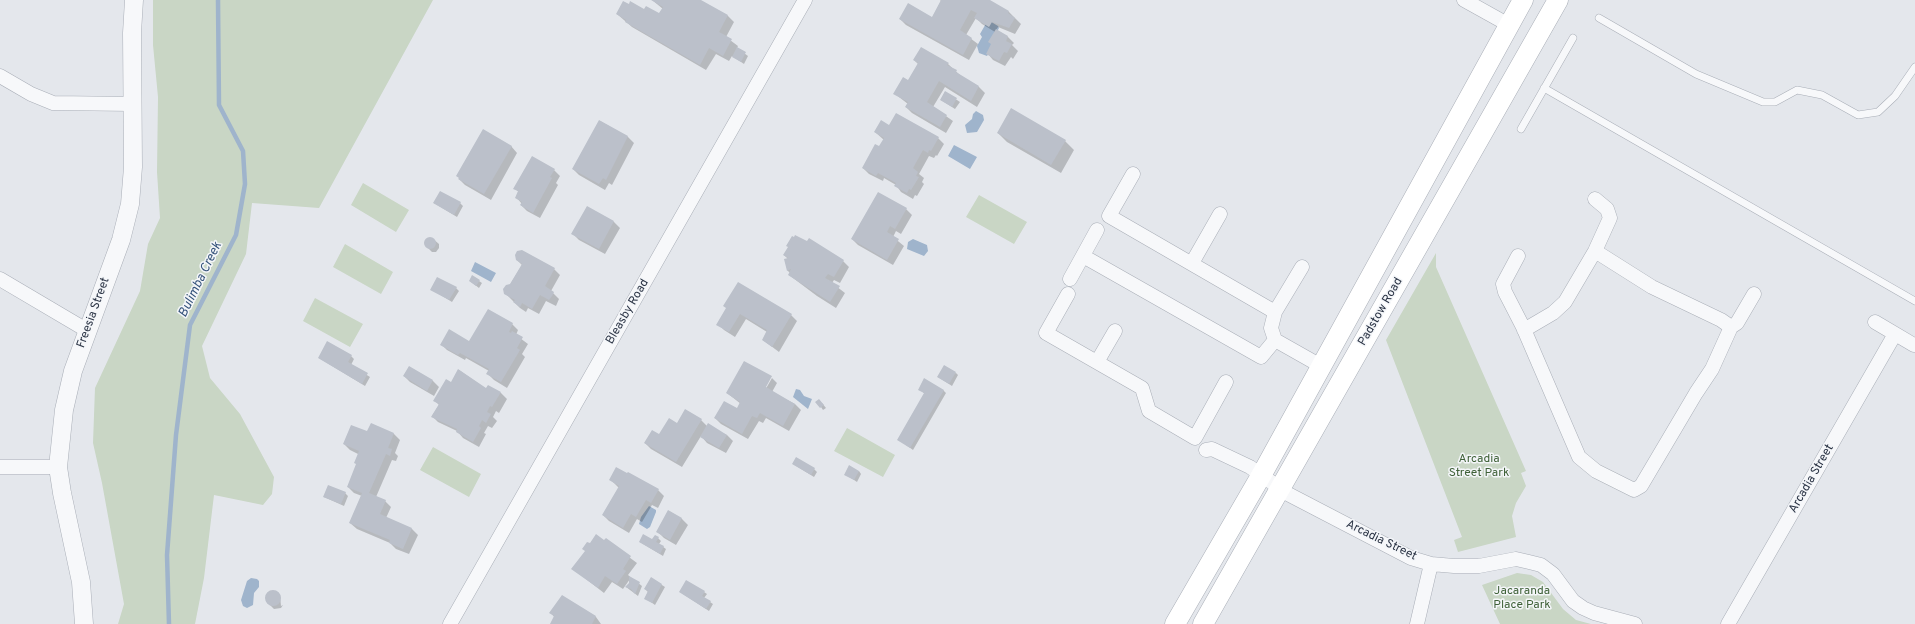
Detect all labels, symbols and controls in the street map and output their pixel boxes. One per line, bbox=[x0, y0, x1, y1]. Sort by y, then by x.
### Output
water label: Bulimba Creek bbox=[176, 240, 226, 320]
street label: Padstow Road bbox=[1356, 275, 1406, 349]
street label: Freesia Street bbox=[75, 276, 113, 350]
street label: Bleasby Road bbox=[604, 277, 652, 347]
street label: Arcadia Street bbox=[1787, 442, 1837, 516]
park label: Arcadia Street Park bbox=[1449, 453, 1509, 481]
street label: Arcadia Street bbox=[1343, 518, 1419, 564]
park label: Jacaranda Place Park bbox=[1493, 585, 1551, 613]

